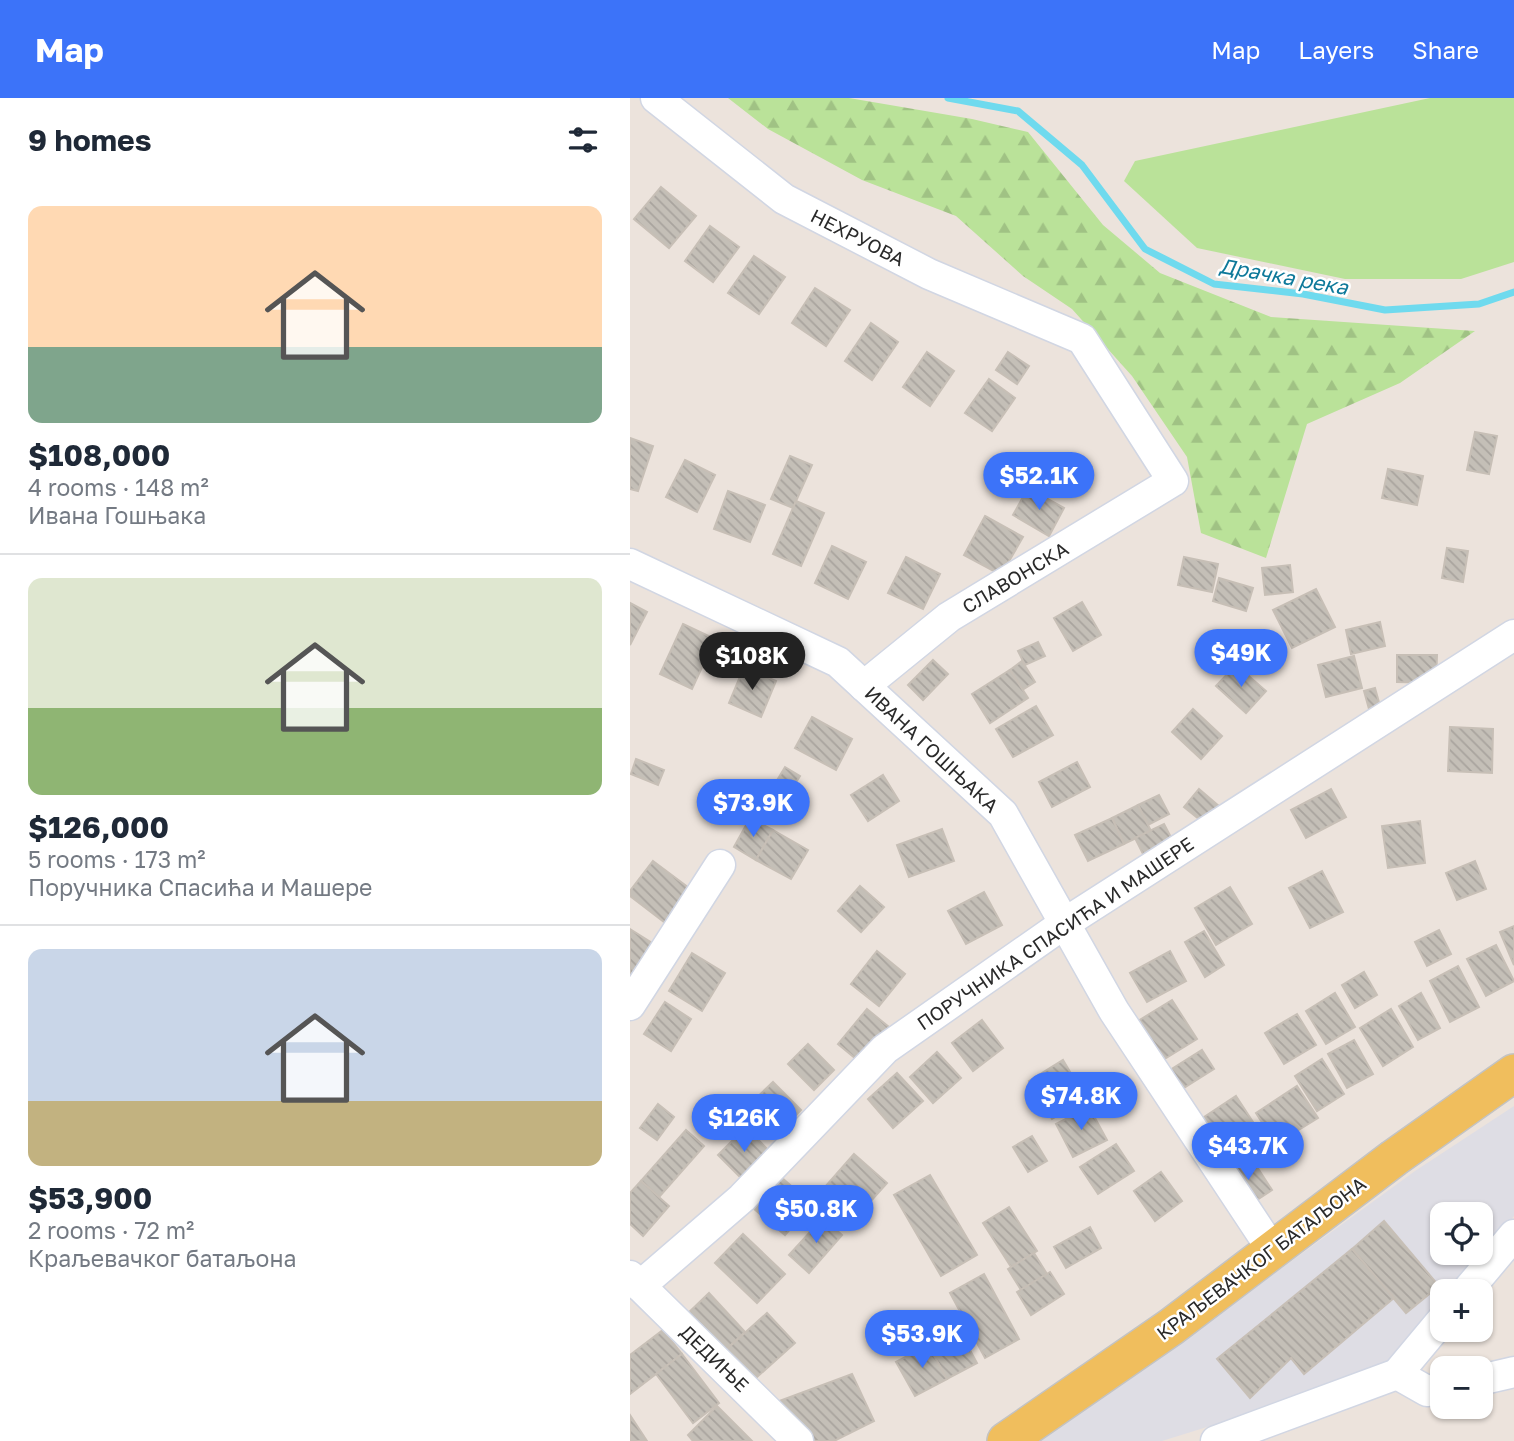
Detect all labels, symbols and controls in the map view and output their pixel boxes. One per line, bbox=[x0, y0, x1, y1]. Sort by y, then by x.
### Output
text: Map bbox=[35, 30, 104, 69]
text: Map bbox=[1211, 35, 1260, 64]
text: Layers bbox=[1298, 35, 1374, 64]
text: Share bbox=[1412, 35, 1479, 64]
icon: filters bbox=[564, 121, 602, 159]
text: 9 homes bbox=[28, 122, 151, 158]
street label: НЕХРУОВА bbox=[807, 204, 909, 271]
icon: home bbox=[252, 252, 378, 378]
water label: Драчка река bbox=[1217, 252, 1351, 300]
text: $108,000 bbox=[28, 437, 170, 473]
pin: $52.1K bbox=[982, 452, 1096, 512]
text: $52.1K bbox=[999, 461, 1079, 489]
text: 4 rooms · 148 m² bbox=[28, 473, 209, 501]
text: Ивана Гошњака bbox=[28, 501, 206, 529]
street label: СЛАВОНСКА bbox=[958, 536, 1072, 618]
icon: home bbox=[252, 624, 378, 750]
pin: $49K bbox=[1200, 630, 1282, 689]
pin: $108K bbox=[703, 632, 801, 692]
text: $49K bbox=[1210, 638, 1272, 666]
text: $108K bbox=[715, 641, 789, 669]
street label: ИВАНА ГОШЊАКА bbox=[860, 681, 1004, 817]
pin: $73.9K bbox=[696, 780, 810, 839]
text: $73.9K bbox=[713, 788, 793, 816]
text: $126,000 bbox=[28, 809, 169, 845]
street label: ПОРУЧНИКА СПАСИЋА И МАШЕРЕ bbox=[912, 832, 1198, 1034]
text: 5 rooms · 173 m² bbox=[28, 845, 206, 873]
text: Поручника Спасића и Машере bbox=[28, 873, 372, 901]
icon: home bbox=[252, 995, 378, 1121]
pin: $74.8K bbox=[1024, 1072, 1138, 1132]
text: $74.8K bbox=[1040, 1081, 1122, 1109]
pin: $126K bbox=[695, 1094, 793, 1154]
text: $126K bbox=[708, 1103, 780, 1131]
pin: $43.7K bbox=[1191, 1122, 1305, 1182]
text: $43.7K bbox=[1208, 1131, 1288, 1159]
street label: КРАЉЕВАЧКОГ БАТАЉОНА bbox=[1152, 1172, 1370, 1344]
text: $53,900 bbox=[28, 1180, 152, 1216]
pin: $50.8K bbox=[759, 1186, 873, 1245]
text: $50.8K bbox=[774, 1194, 858, 1222]
map controls bbox=[1430, 1202, 1493, 1419]
button: locate bbox=[1430, 1202, 1493, 1265]
text: 2 rooms · 72 m² bbox=[28, 1216, 194, 1244]
text: Краљевачког батаљона bbox=[28, 1244, 296, 1272]
button: + bbox=[1430, 1279, 1493, 1342]
pin: $53.9K bbox=[865, 1310, 979, 1370]
text: $53.9K bbox=[881, 1319, 963, 1347]
street label: ДЕДИЊЕ bbox=[676, 1320, 754, 1396]
button: − bbox=[1430, 1356, 1493, 1419]

